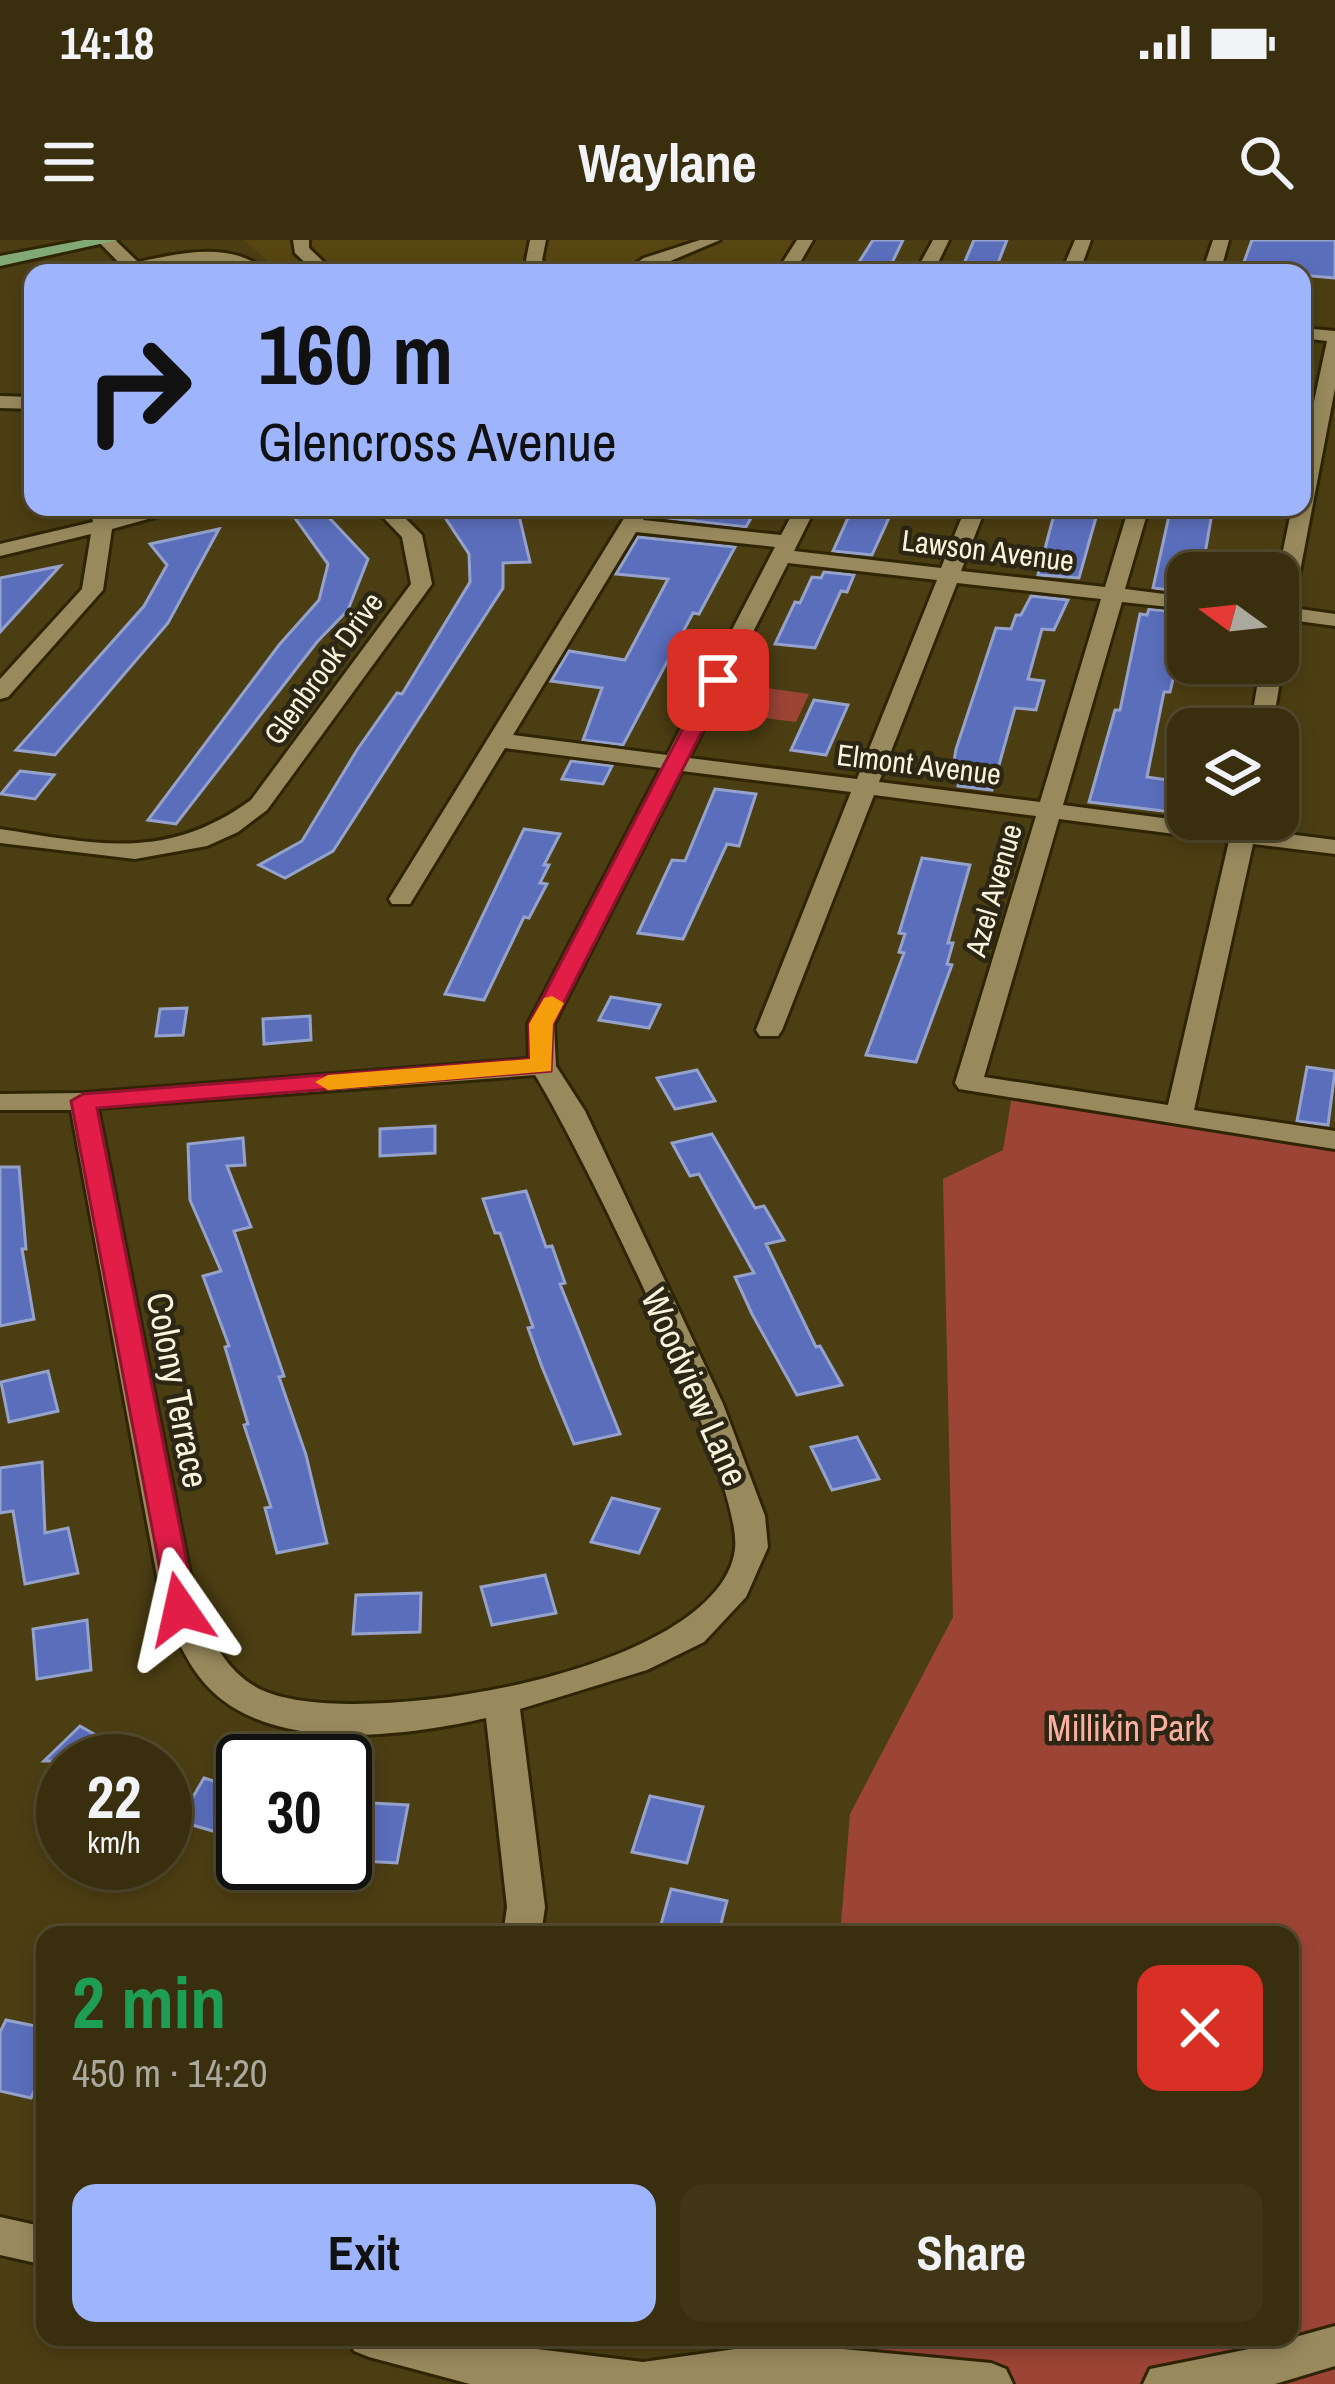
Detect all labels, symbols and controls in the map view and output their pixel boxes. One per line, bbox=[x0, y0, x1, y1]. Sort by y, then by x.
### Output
text: 14:18 bbox=[60, 12, 154, 73]
text: Waylane bbox=[578, 126, 757, 199]
icon: menu bbox=[36, 129, 102, 195]
icon: search bbox=[1233, 129, 1299, 195]
text: 160 m bbox=[258, 297, 453, 410]
icon: right bbox=[60, 312, 216, 468]
text: Glencross Avenue bbox=[258, 405, 617, 478]
street label: Lawson Avenue bbox=[900, 520, 1076, 580]
north arrow bbox=[1167, 552, 1299, 684]
map controls bbox=[1167, 552, 1299, 840]
street label: Glenbrook Drive bbox=[254, 584, 392, 752]
pin bbox=[667, 629, 769, 731]
icon: arrive bbox=[685, 647, 751, 713]
button: layers bbox=[1167, 708, 1299, 840]
street label: Elmont Avenue bbox=[835, 734, 1003, 794]
street label: Azel Avenue bbox=[955, 819, 1031, 962]
street label: Woodview Lane bbox=[630, 1281, 760, 1493]
street label: Colony Terrace bbox=[136, 1288, 220, 1492]
position arrow bbox=[117, 1546, 243, 1672]
park label: Millikin Park bbox=[1047, 1704, 1209, 1752]
speed limit sign: 30 bbox=[216, 1734, 372, 1890]
text: 22 bbox=[87, 1756, 141, 1837]
text: km/h bbox=[87, 1822, 141, 1862]
text: 2 min bbox=[72, 1953, 226, 2050]
button: close bbox=[1137, 1965, 1263, 2091]
text: 450 m · 14:20 bbox=[72, 2047, 268, 2099]
button: Exit bbox=[72, 2184, 656, 2322]
button: Share bbox=[680, 2184, 1263, 2322]

